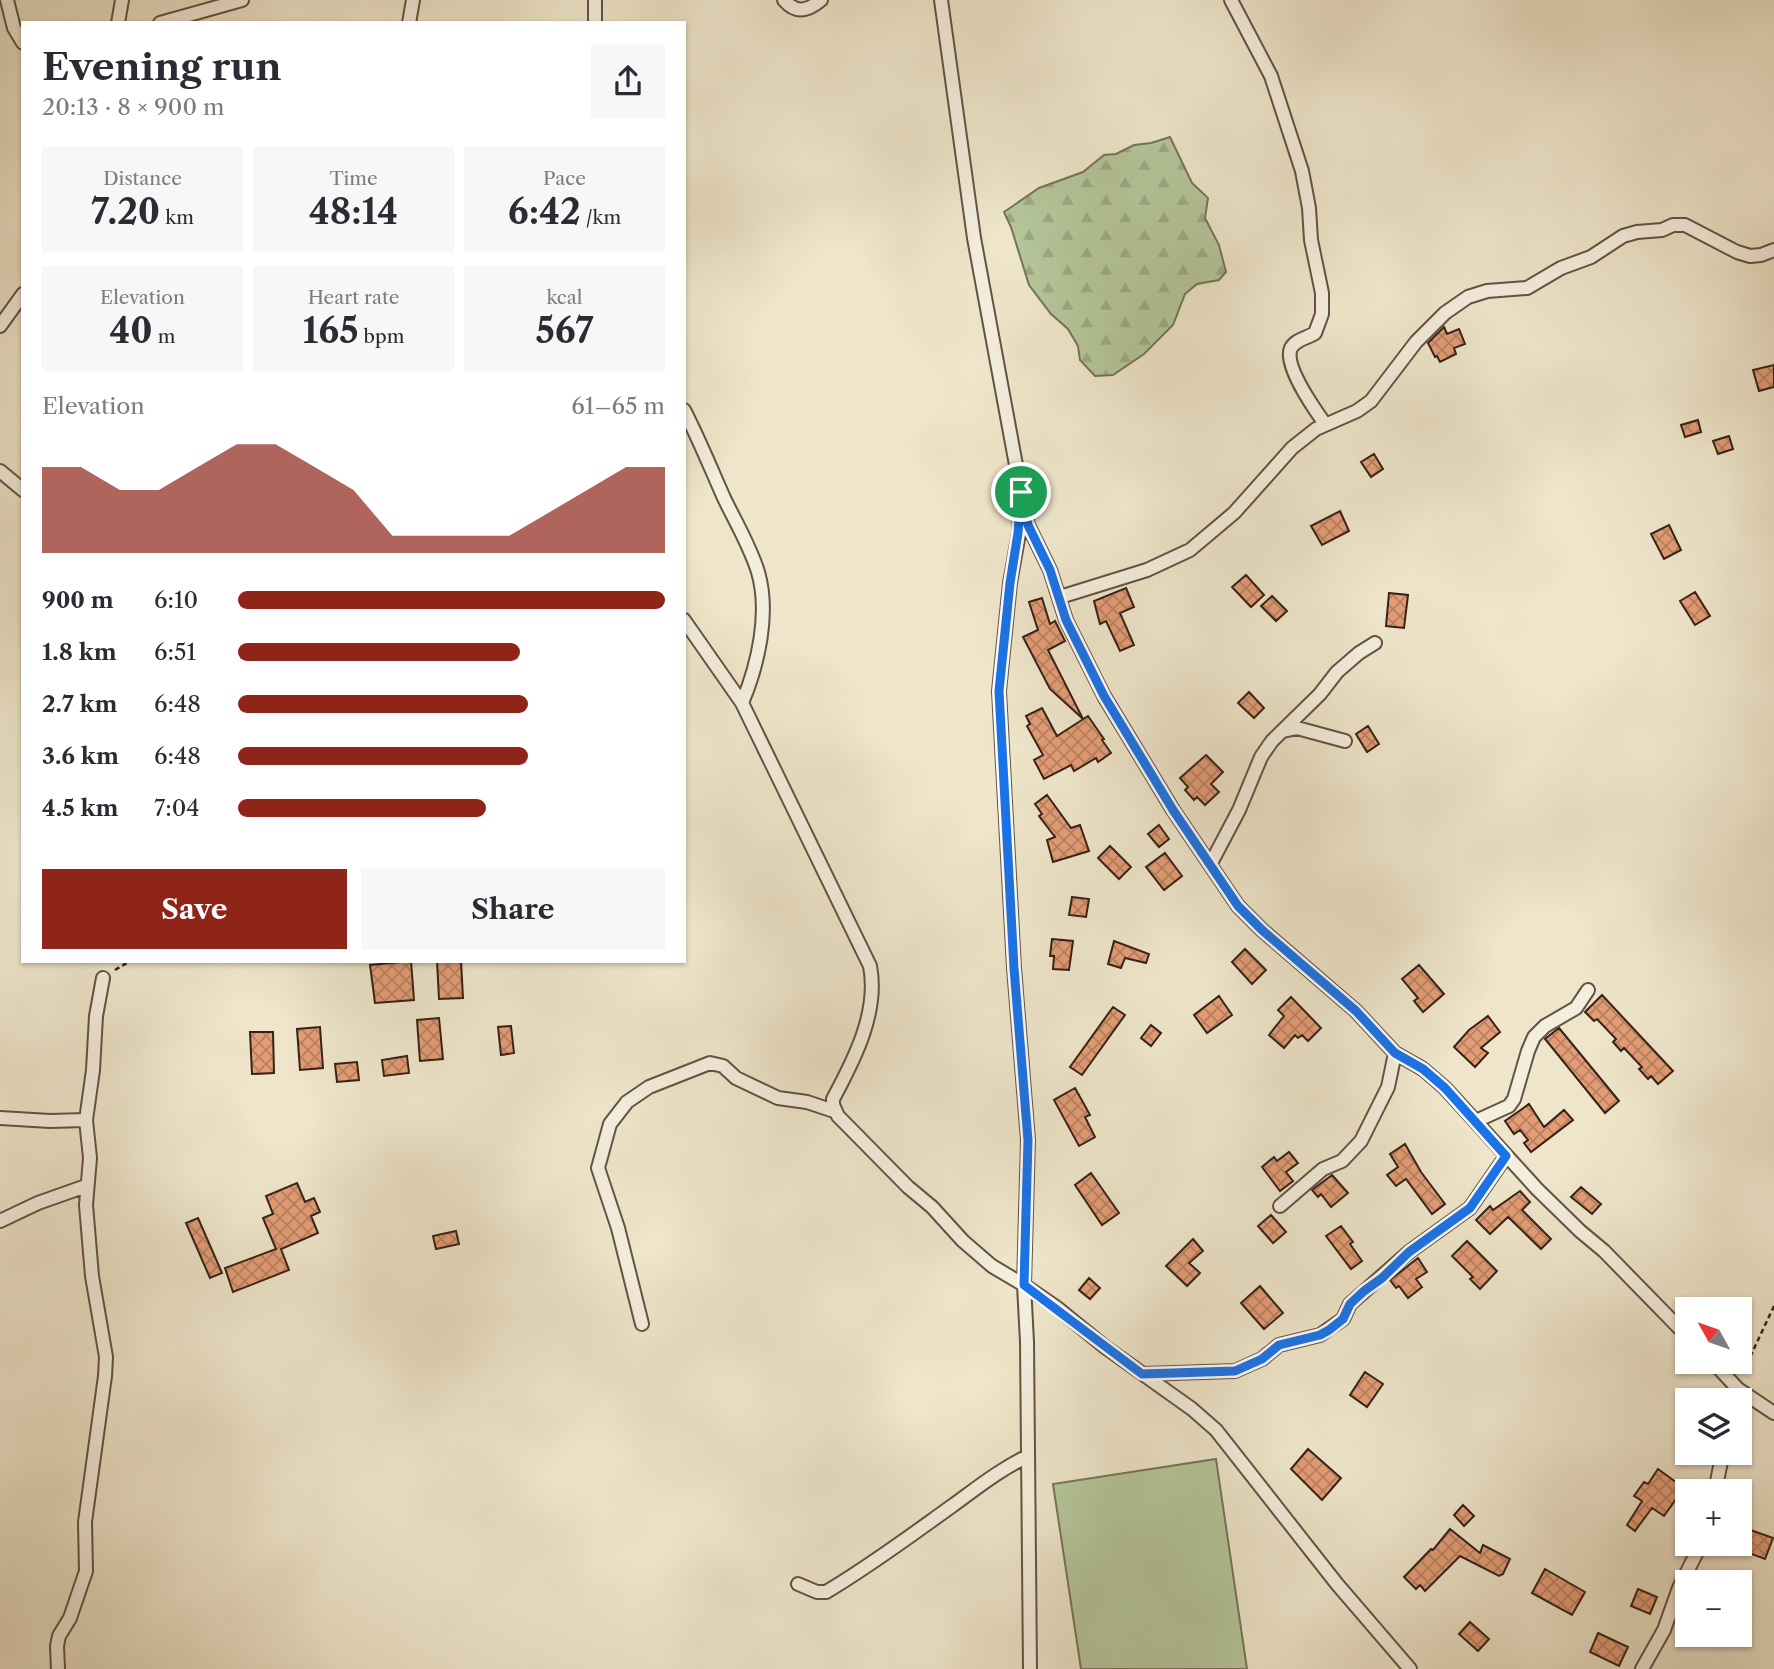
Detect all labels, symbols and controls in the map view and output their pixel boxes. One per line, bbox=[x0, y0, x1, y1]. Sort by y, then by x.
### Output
text: Evening run bbox=[42, 43, 282, 90]
button: share bbox=[591, 44, 665, 118]
text: 20:13 · 8 × 900 m bbox=[42, 93, 225, 121]
text: Distance bbox=[103, 167, 182, 190]
text: Time bbox=[329, 167, 378, 190]
text: Pace bbox=[543, 167, 586, 190]
text: 7.20 bbox=[91, 190, 160, 233]
text: 48:14 bbox=[309, 190, 398, 233]
text: 6:42 bbox=[508, 190, 581, 233]
text: km bbox=[160, 206, 194, 229]
text: /km bbox=[581, 206, 621, 229]
text: Elevation bbox=[100, 286, 185, 309]
text: Heart rate bbox=[308, 286, 399, 309]
text: kcal bbox=[547, 286, 582, 309]
text: 40 bbox=[110, 309, 153, 352]
text: 165 bbox=[303, 309, 359, 352]
text: 567 bbox=[535, 309, 594, 352]
text: m bbox=[153, 325, 175, 348]
text: bpm bbox=[359, 325, 404, 348]
text: Elevation bbox=[42, 392, 145, 420]
text: 61–65 m bbox=[571, 392, 665, 420]
pin bbox=[991, 462, 1051, 522]
icon: arrive bbox=[1002, 473, 1040, 511]
text: 900 m bbox=[42, 586, 114, 614]
text: 6:10 bbox=[154, 586, 198, 614]
text: 1.8 km bbox=[42, 638, 117, 666]
text: 6:51 bbox=[154, 638, 196, 666]
text: 2.7 km bbox=[42, 690, 118, 718]
text: 6:48 bbox=[154, 690, 201, 718]
text: 3.6 km bbox=[42, 742, 119, 770]
text: 6:48 bbox=[154, 742, 201, 770]
text: 4.5 km bbox=[42, 794, 119, 822]
text: 7:04 bbox=[154, 794, 200, 822]
button: Save bbox=[42, 869, 347, 949]
button: Share bbox=[361, 869, 665, 949]
north arrow bbox=[1675, 1297, 1752, 1374]
map controls bbox=[1675, 1297, 1752, 1647]
button: layers bbox=[1675, 1388, 1752, 1465]
button: + bbox=[1675, 1479, 1752, 1556]
button: − bbox=[1675, 1570, 1752, 1647]

